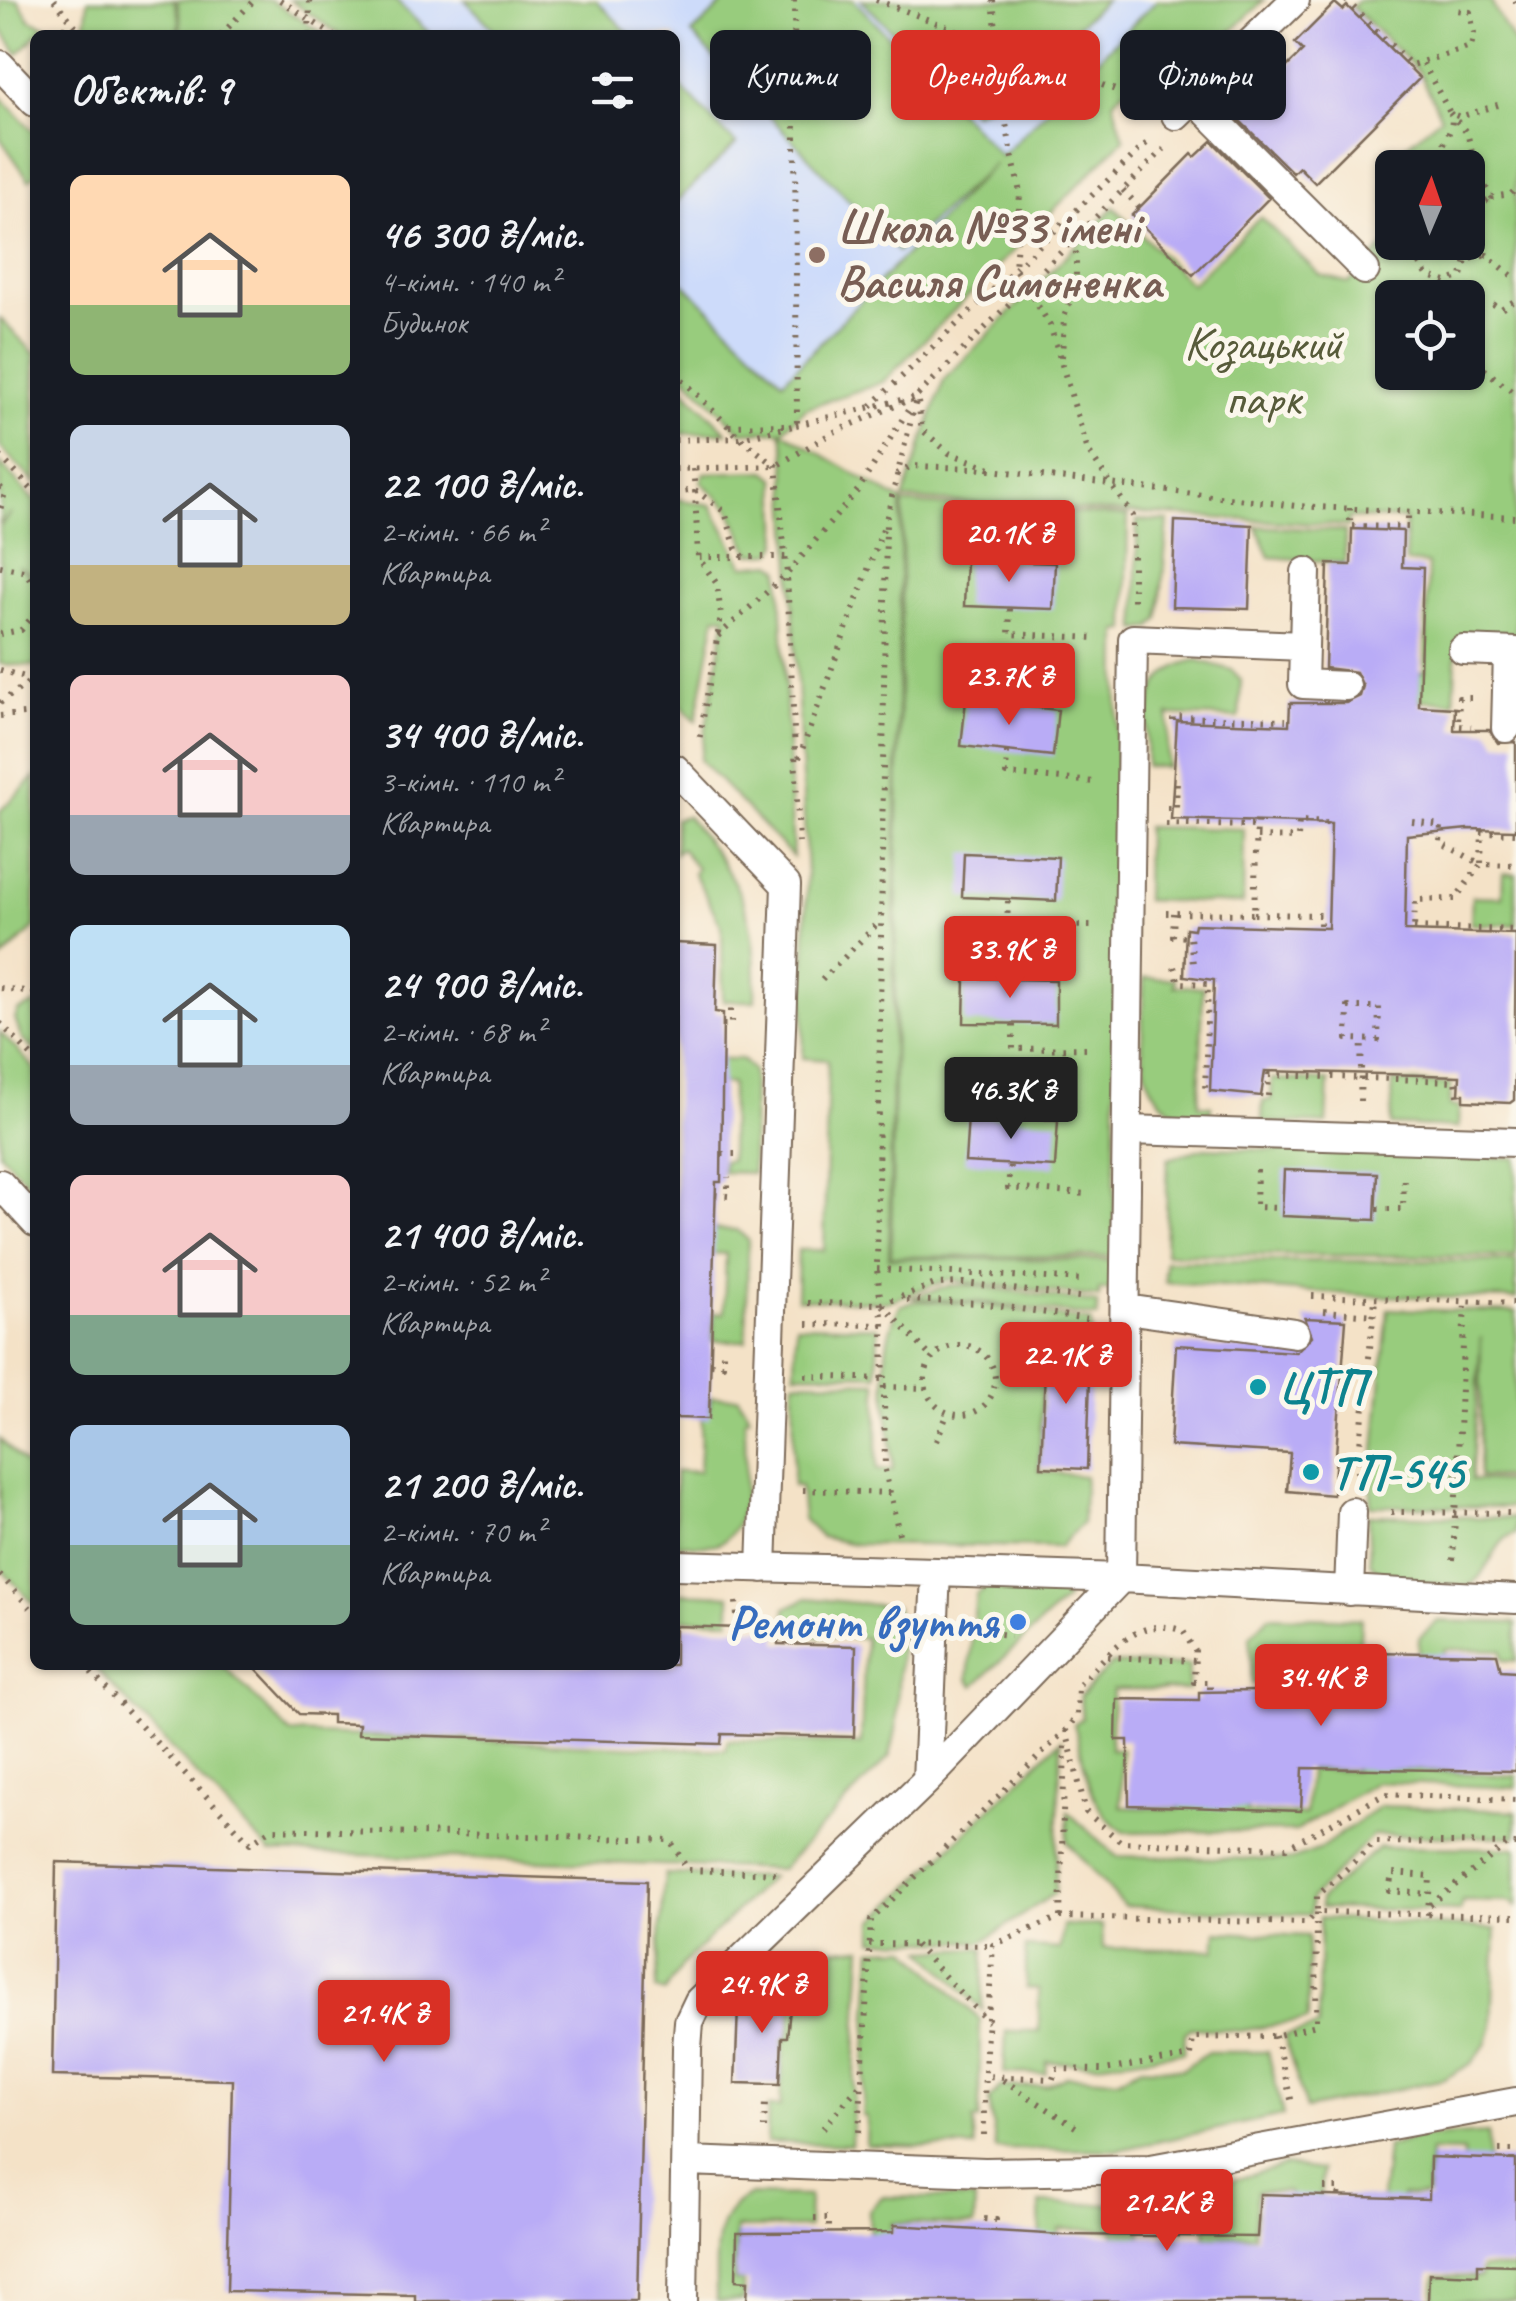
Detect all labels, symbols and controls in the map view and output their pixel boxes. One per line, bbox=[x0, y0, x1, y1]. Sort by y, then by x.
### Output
chip: Купити bbox=[710, 30, 871, 120]
chip: Орендувати bbox=[891, 30, 1100, 120]
chip: Фільтри bbox=[1120, 30, 1286, 120]
icon: filters bbox=[585, 63, 640, 118]
text: Об’єктів: 9 bbox=[70, 64, 231, 117]
north arrow bbox=[1375, 150, 1485, 260]
map controls bbox=[1375, 150, 1485, 390]
place label: Школа №33 імені Василя Симоненка bbox=[837, 197, 1164, 312]
text: 46 300 ₴/міс. bbox=[380, 208, 584, 261]
icon: home bbox=[150, 215, 270, 335]
marker: Школа №33 імені Василя Симоненка bbox=[806, 244, 828, 266]
text: 4-кімн. · 140 m² bbox=[380, 261, 559, 302]
button: locate bbox=[1375, 280, 1485, 390]
text: Будинок bbox=[380, 302, 468, 343]
park label: Козацький парк bbox=[1184, 313, 1345, 428]
text: 22 100 ₴/міс. bbox=[380, 458, 583, 511]
icon: home bbox=[150, 465, 270, 585]
pin: 20.1K ₴ bbox=[917, 500, 1101, 585]
text: 2-кімн. · 66 m² bbox=[380, 511, 545, 552]
text: 20.1K ₴ bbox=[965, 512, 1053, 553]
text: Квартира bbox=[380, 552, 489, 593]
pin: 23.7K ₴ bbox=[917, 643, 1101, 728]
text: 23.7K ₴ bbox=[965, 655, 1053, 696]
text: 34 400 ₴/міс. bbox=[380, 708, 583, 761]
icon: home bbox=[150, 715, 270, 835]
text: 3-кімн. · 110 m² bbox=[380, 761, 559, 802]
text: Квартира bbox=[380, 802, 489, 843]
pin: 33.9K ₴ bbox=[918, 916, 1102, 1001]
text: 33.9K ₴ bbox=[966, 928, 1054, 969]
text: 24 900 ₴/міс. bbox=[380, 958, 582, 1011]
icon: home bbox=[150, 965, 270, 1085]
text: 2-кімн. · 68 m² bbox=[380, 1011, 545, 1052]
text: Квартира bbox=[380, 1052, 489, 1093]
pin: 46.3K ₴ bbox=[919, 1057, 1103, 1142]
text: 46.3K ₴ bbox=[967, 1069, 1055, 1110]
text: 21 400 ₴/міс. bbox=[380, 1208, 583, 1261]
icon: home bbox=[150, 1215, 270, 1335]
text: 2-кімн. · 52 m² bbox=[380, 1261, 545, 1302]
text: Квартира bbox=[380, 1302, 489, 1343]
pin: 22.1K ₴ bbox=[974, 1322, 1158, 1407]
text: 22.1K ₴ bbox=[1022, 1334, 1110, 1375]
place label: ЦТП bbox=[1278, 1357, 1373, 1417]
marker: ЦТП bbox=[1247, 1376, 1269, 1398]
place label: ТП-545 bbox=[1331, 1442, 1468, 1502]
text: 21 200 ₴/міс. bbox=[380, 1458, 583, 1511]
marker: ТП-545 bbox=[1300, 1461, 1322, 1483]
icon: home bbox=[150, 1465, 270, 1585]
text: 2-кімн. · 70 m² bbox=[380, 1511, 545, 1552]
text: Квартира bbox=[380, 1552, 489, 1593]
place label: Ремонт взуття bbox=[728, 1592, 1000, 1653]
marker: Ремонт взуття bbox=[1007, 1611, 1029, 1633]
pin: 34.4K ₴ bbox=[1229, 1644, 1413, 1729]
text: 34.4K ₴ bbox=[1277, 1656, 1365, 1697]
pin: 24.9K ₴ bbox=[670, 1951, 854, 2036]
text: 24.9K ₴ bbox=[718, 1963, 806, 2004]
pin: 21.4K ₴ bbox=[292, 1980, 476, 2065]
text: 21.4K ₴ bbox=[340, 1992, 428, 2033]
pin: 21.2K ₴ bbox=[1075, 2169, 1259, 2254]
text: 21.2K ₴ bbox=[1123, 2181, 1211, 2222]

